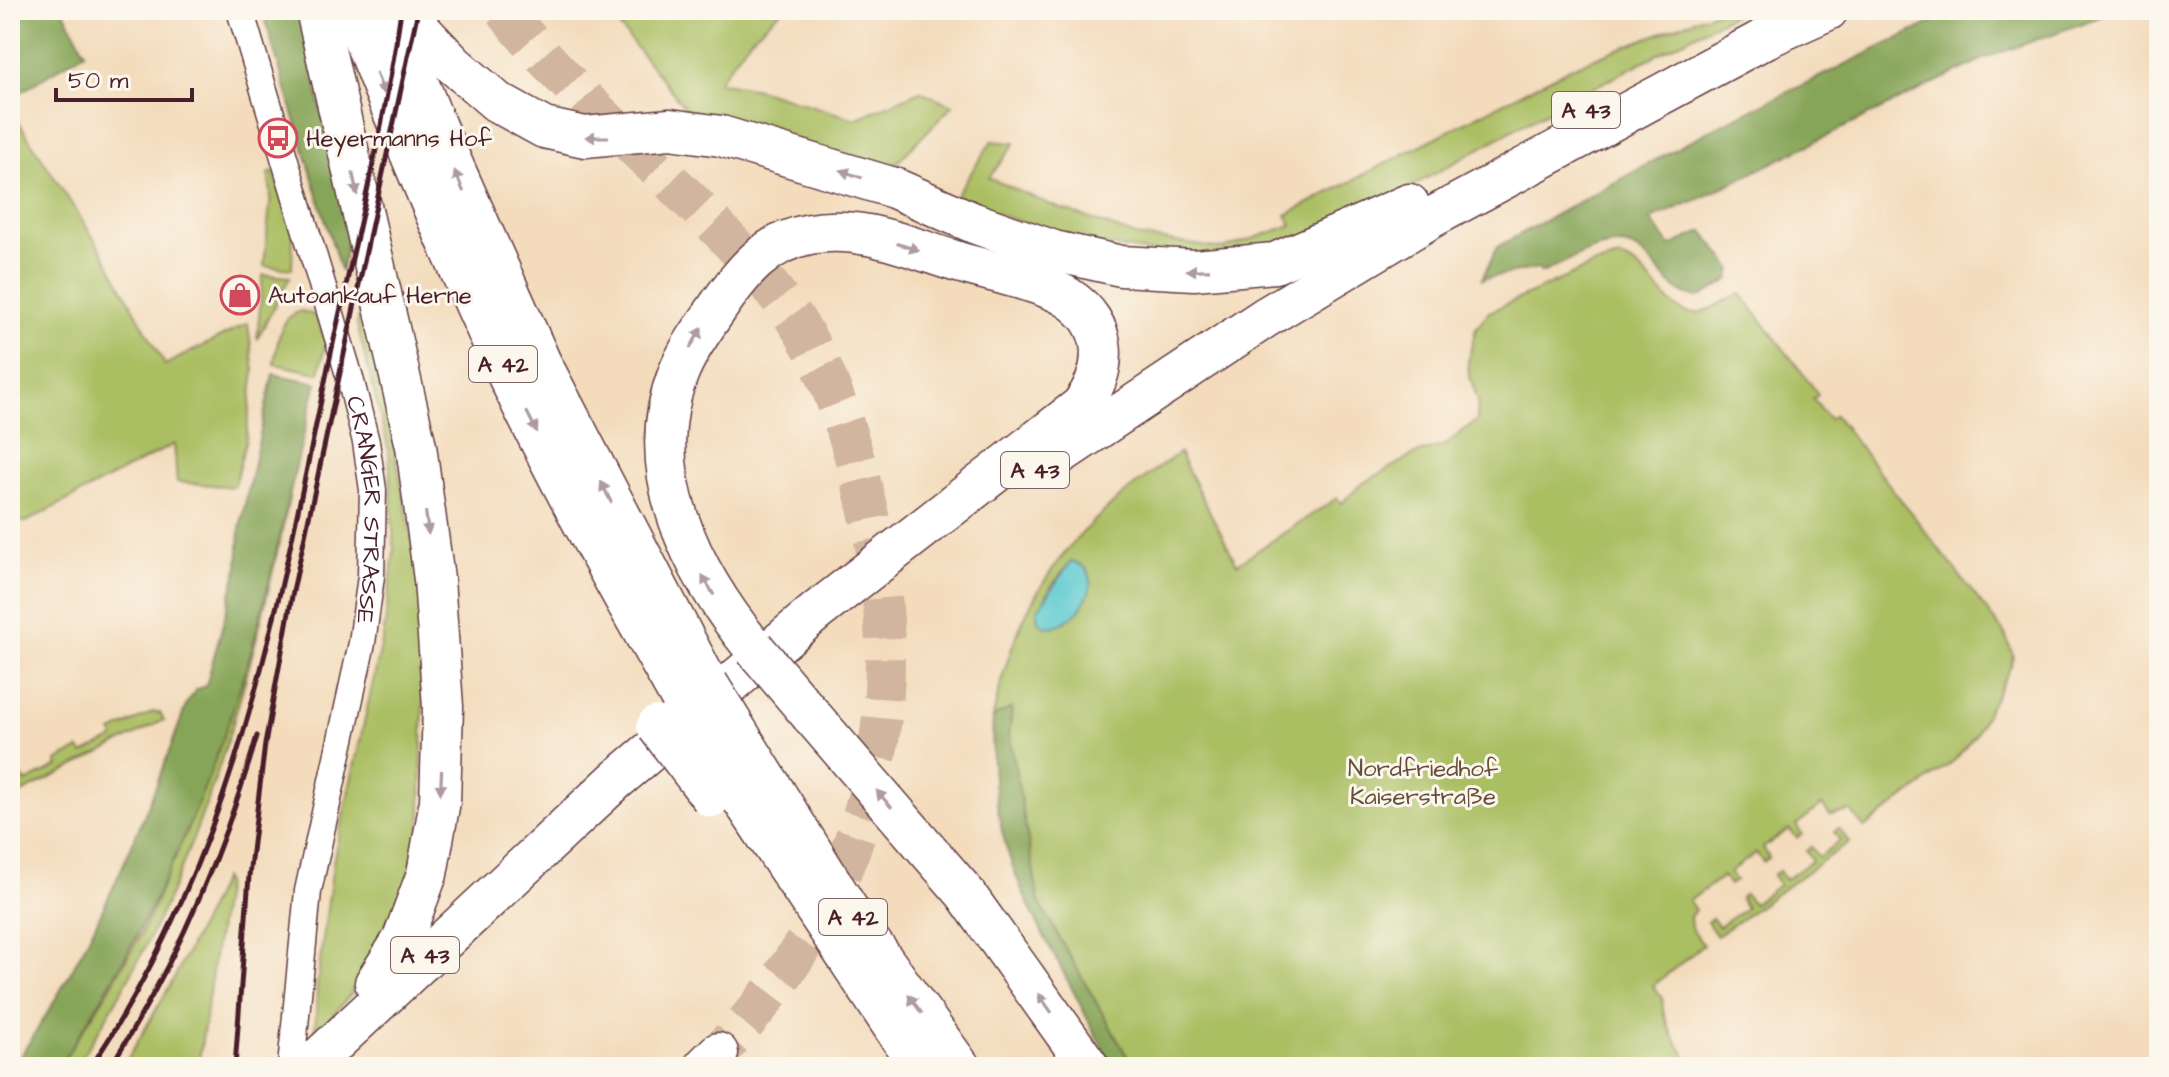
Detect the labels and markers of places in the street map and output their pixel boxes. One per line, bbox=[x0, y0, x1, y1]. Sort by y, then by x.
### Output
bus stop icon: Heyermanns Hof bbox=[257, 117, 299, 159]
place label: Heyermanns Hof bbox=[306, 122, 492, 157]
shop icon: Autoankauf Herne bbox=[219, 274, 261, 316]
place label: Autoankauf Herne bbox=[268, 279, 472, 313]

